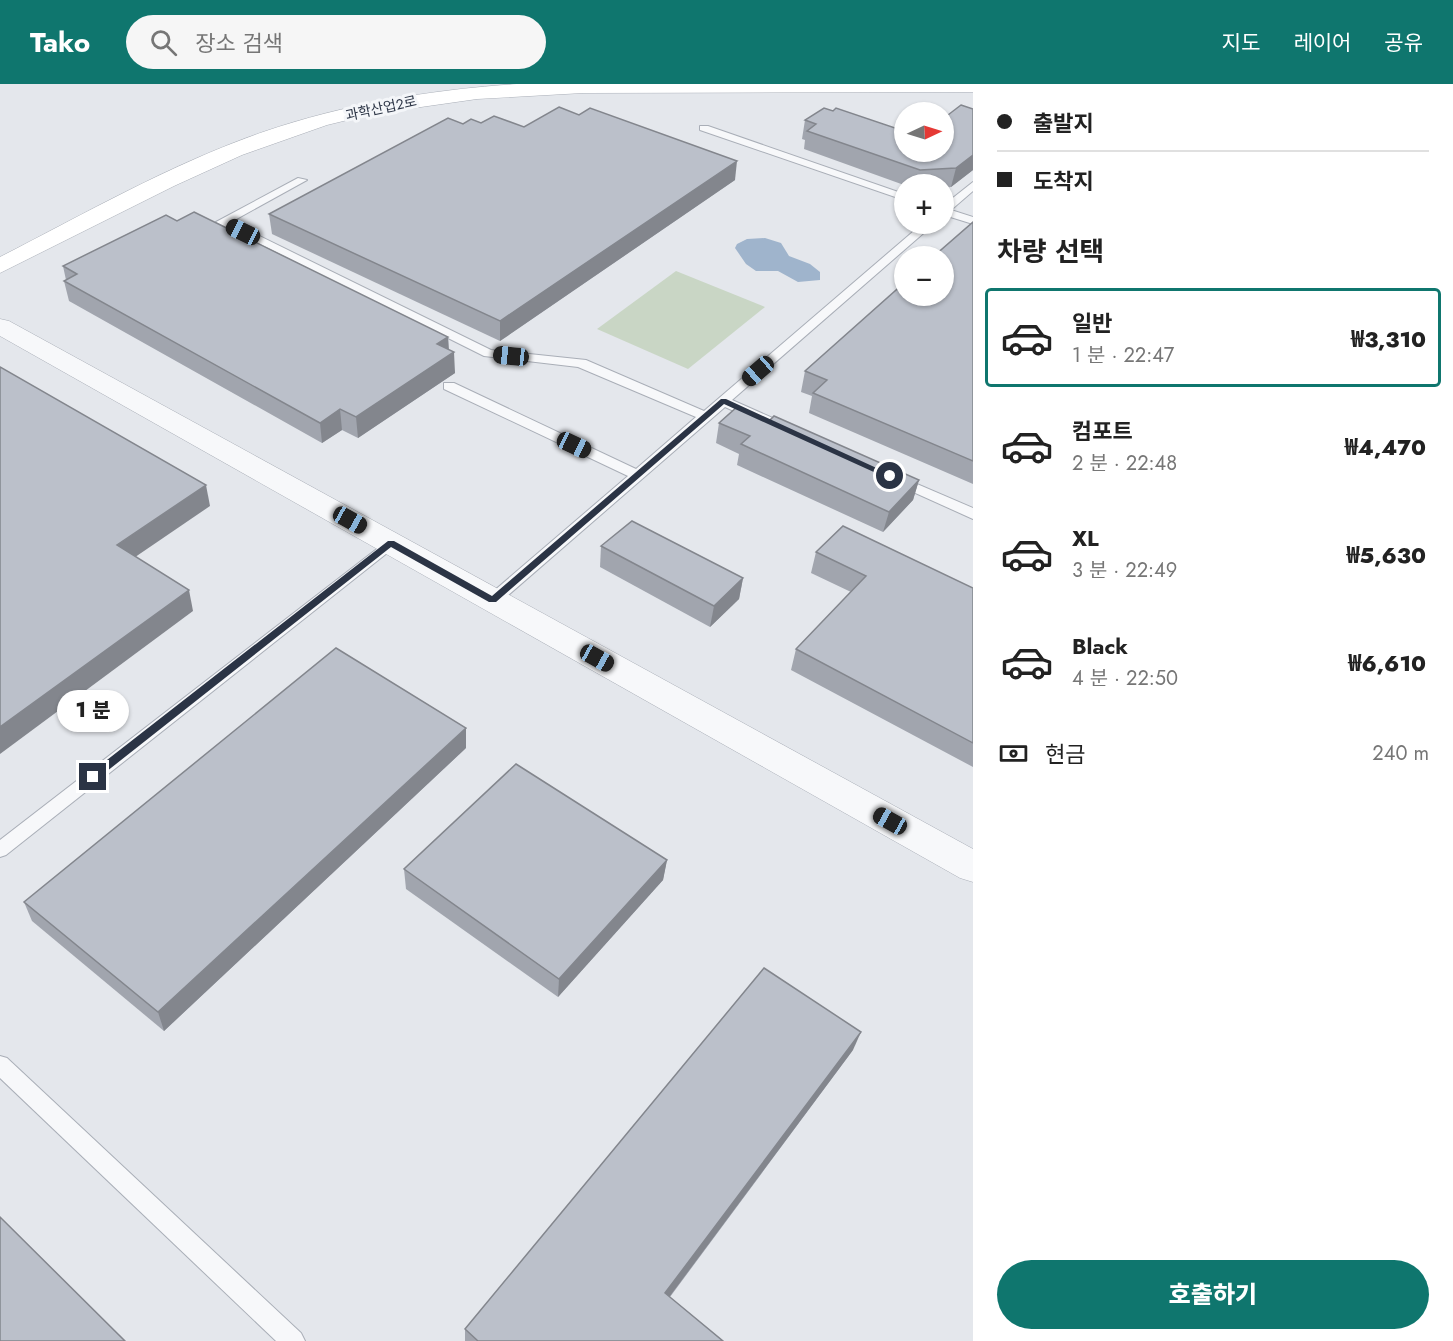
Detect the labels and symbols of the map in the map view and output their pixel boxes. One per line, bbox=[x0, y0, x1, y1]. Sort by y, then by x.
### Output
street label: 과학산업2로 bbox=[344, 91, 419, 125]
north arrow bbox=[894, 102, 954, 162]
car bbox=[223, 216, 263, 248]
car bbox=[492, 345, 530, 367]
car bbox=[739, 352, 777, 390]
car bbox=[554, 429, 594, 461]
route start bbox=[876, 462, 903, 489]
car bbox=[330, 503, 370, 537]
car bbox=[577, 641, 617, 675]
callout: 1 분 bbox=[57, 690, 129, 732]
route end bbox=[79, 763, 106, 790]
car bbox=[870, 804, 910, 838]

